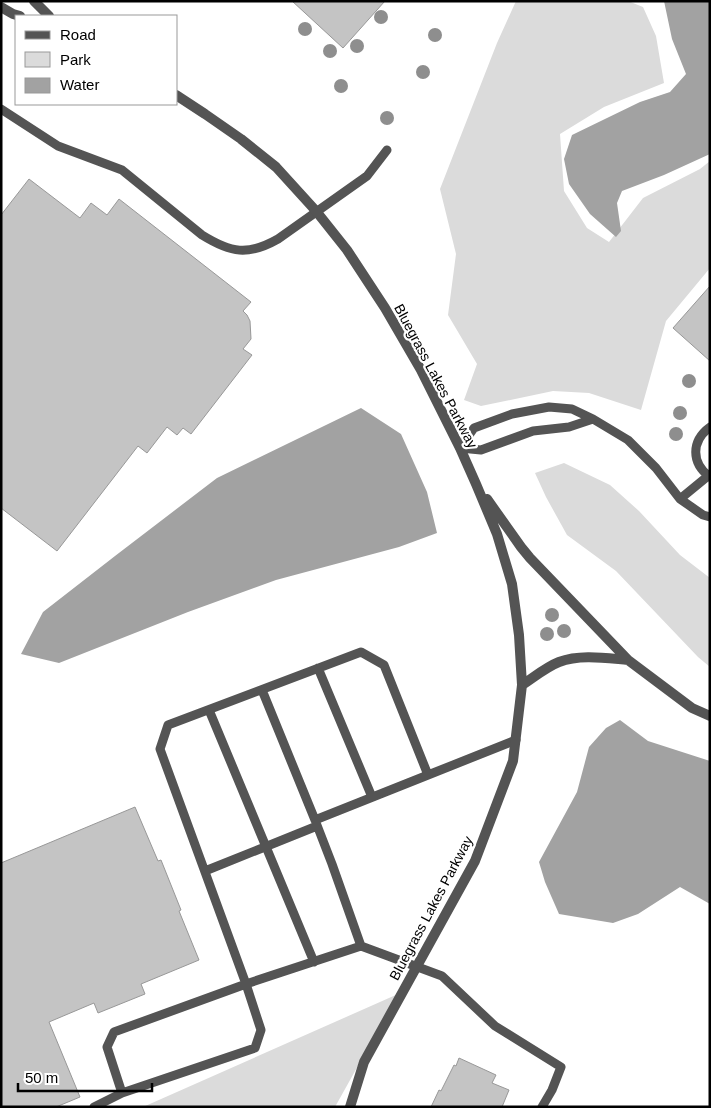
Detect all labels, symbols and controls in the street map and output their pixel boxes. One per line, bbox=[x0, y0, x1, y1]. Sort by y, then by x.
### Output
legend bbox=[15, 15, 178, 105]
text: Road bbox=[60, 26, 96, 43]
text: Park bbox=[60, 51, 91, 68]
text: Water bbox=[60, 76, 99, 93]
street label: Bluegrass Lakes Parkway bbox=[391, 301, 481, 451]
street label: Bluegrass Lakes Parkway bbox=[386, 833, 476, 983]
scale bar bbox=[18, 1060, 151, 1092]
text: 50 m bbox=[25, 1069, 58, 1086]

